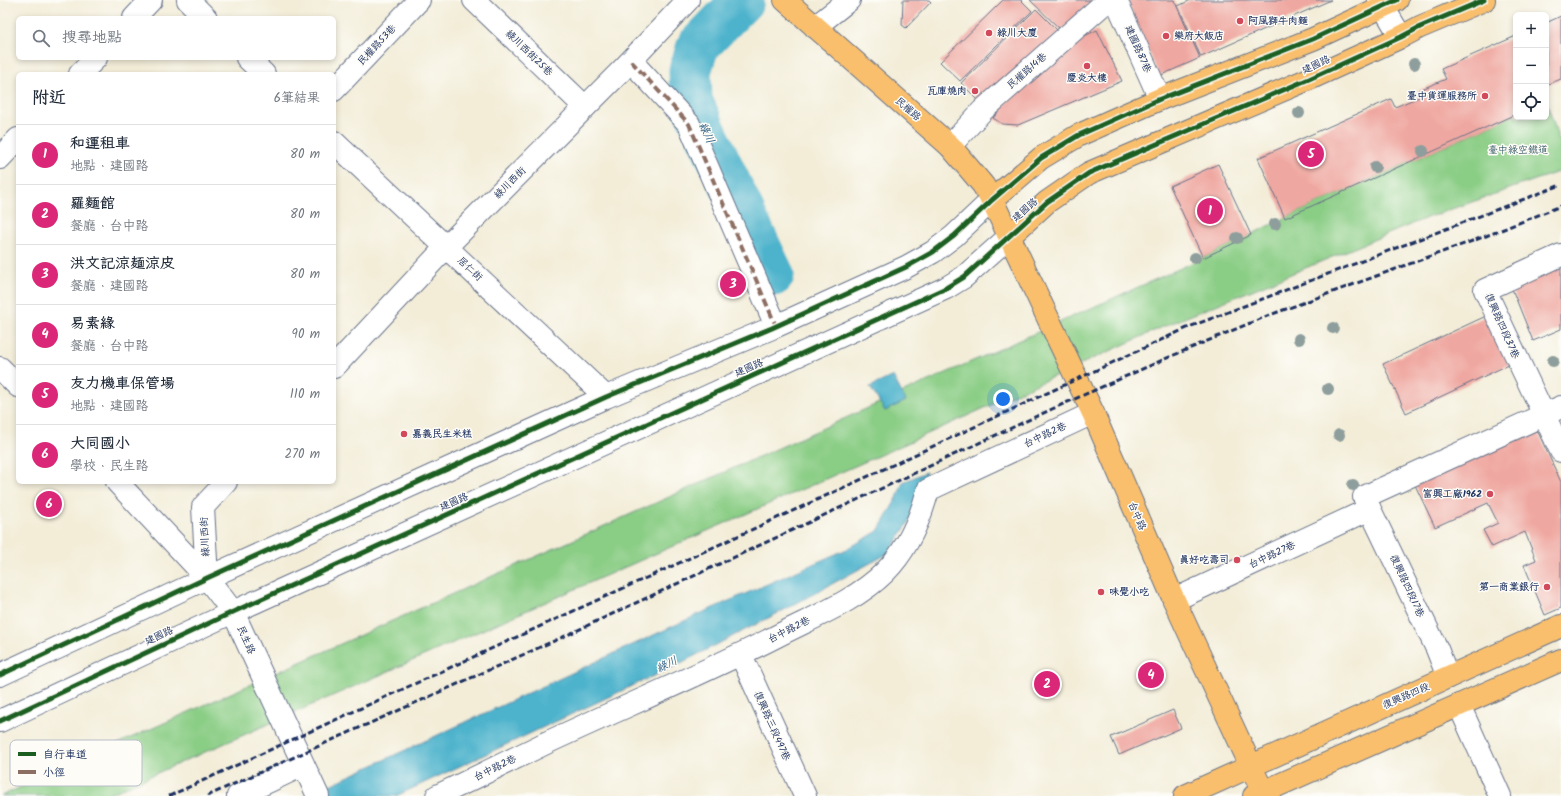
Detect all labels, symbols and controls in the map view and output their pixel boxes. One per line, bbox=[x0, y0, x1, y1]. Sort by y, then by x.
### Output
map controls bbox=[1513, 12, 1549, 120]
button: + bbox=[1513, 12, 1549, 48]
place label: 阿風獅牛肉麵 bbox=[1248, 13, 1308, 29]
search box bbox=[16, 16, 336, 60]
marker: 阿風獅牛肉麵 bbox=[1235, 16, 1245, 26]
street label: 民權路53巷 bbox=[354, 20, 401, 69]
street label: 建國路87巷 bbox=[1120, 23, 1156, 76]
place label: 綠川大廈 bbox=[997, 25, 1037, 41]
text: 搜尋地點 bbox=[62, 26, 122, 50]
street label: 綠川西街25巷 bbox=[501, 26, 557, 81]
icon: search bbox=[30, 27, 52, 49]
marker: 綠川大廈 bbox=[984, 28, 994, 38]
place label: 樂府大飯店 bbox=[1174, 28, 1224, 44]
marker: 樂府大飯店 bbox=[1161, 31, 1171, 41]
street label: 民權路14巷 bbox=[1003, 48, 1051, 93]
button: − bbox=[1513, 48, 1549, 84]
street label: 建國路 bbox=[1299, 51, 1333, 79]
marker: 慶炎大樓 bbox=[1082, 61, 1092, 71]
place label: 慶炎大樓 bbox=[1067, 70, 1107, 86]
place label: 瓦庫燒肉 bbox=[927, 83, 967, 99]
button: locate bbox=[1513, 84, 1549, 120]
text: 附近 bbox=[32, 85, 66, 112]
marker: 瓦庫燒肉 bbox=[970, 86, 980, 96]
text: 6筆結果 bbox=[274, 88, 320, 109]
place label: 臺中貨運服務所 bbox=[1407, 88, 1477, 104]
marker: 臺中貨運服務所 bbox=[1480, 91, 1490, 101]
street label: 民權路 bbox=[891, 93, 925, 125]
water label: 綠川 bbox=[693, 119, 719, 148]
text: 和運租車 bbox=[70, 132, 130, 156]
pin: 5 bbox=[1298, 139, 1324, 169]
park label: 臺中綠空鐵道 bbox=[1488, 142, 1548, 158]
text: 1 bbox=[43, 144, 47, 165]
text: 80 m bbox=[290, 144, 320, 165]
text: 地點 · 建國路 bbox=[70, 156, 149, 177]
street label: 綠川西街 bbox=[490, 163, 530, 203]
text: 羅麵館 bbox=[70, 192, 115, 216]
street label: 建國路 bbox=[1008, 194, 1042, 226]
pin: 1 bbox=[1197, 196, 1223, 226]
text: 2 bbox=[41, 204, 49, 225]
text: 80 m bbox=[290, 204, 320, 225]
text: 餐廳 · 台中路 bbox=[70, 216, 149, 237]
text: 洪文記涼麺涼皮 bbox=[70, 252, 175, 276]
street label: 居仁街 bbox=[454, 253, 486, 285]
text: 3 bbox=[41, 264, 49, 285]
text: 80 m bbox=[290, 264, 320, 285]
pin: 3 bbox=[720, 269, 746, 299]
text: 餐廳 · 建國路 bbox=[70, 276, 149, 297]
street label: 復興路四段37巷 bbox=[1480, 291, 1524, 362]
text: 易素緣 bbox=[70, 312, 115, 336]
text: 4 bbox=[41, 324, 49, 345]
text: 90 m bbox=[292, 324, 320, 345]
text: 餐廳 · 台中路 bbox=[70, 336, 149, 357]
street label: 建國路 bbox=[732, 355, 766, 381]
text: 友力機車保管場 bbox=[70, 372, 175, 396]
text: 5 bbox=[42, 384, 48, 405]
text: 110 m bbox=[290, 384, 320, 405]
your location bbox=[993, 389, 1013, 409]
text: 地點 · 建國路 bbox=[70, 396, 149, 417]
street label: 台中路2巷 bbox=[1021, 418, 1070, 452]
place label: 嘉義民生米糕 bbox=[412, 426, 472, 442]
marker: 嘉義民生米糕 bbox=[399, 429, 409, 439]
text: 大同國小 bbox=[70, 432, 130, 456]
text: 6 bbox=[41, 444, 49, 465]
text: 270 m bbox=[284, 444, 320, 465]
text: 學校 · 民生路 bbox=[70, 456, 149, 477]
place label: 富興工廠1962 bbox=[1423, 486, 1482, 502]
pin: 6 bbox=[36, 489, 62, 519]
street label: 建國路 bbox=[437, 489, 471, 515]
marker: 富興工廠1962 bbox=[1485, 489, 1495, 499]
street label: 台中路 bbox=[1124, 499, 1150, 533]
street label: 綠川西街 bbox=[196, 517, 214, 557]
street label: 台中路27巷 bbox=[1246, 537, 1299, 573]
place label: 真好吃壽司 bbox=[1179, 552, 1229, 568]
street label: 復興路四段17巷 bbox=[1385, 552, 1429, 621]
marker: 真好吃壽司 bbox=[1232, 555, 1242, 565]
place label: 第一商業銀行 bbox=[1479, 579, 1539, 595]
marker: 第一商業銀行 bbox=[1542, 582, 1552, 592]
place label: 味覺小吃 bbox=[1109, 584, 1149, 600]
marker: 味覺小吃 bbox=[1096, 587, 1106, 597]
street label: 台中路2巷 bbox=[765, 612, 814, 648]
street label: 建國路 bbox=[142, 622, 176, 650]
street label: 民生路 bbox=[233, 623, 259, 657]
water label: 綠川 bbox=[653, 652, 682, 678]
pin: 4 bbox=[1138, 660, 1164, 690]
pin: 2 bbox=[1034, 669, 1060, 699]
street label: 復興路四段 bbox=[1380, 679, 1432, 713]
street label: 復興路三段497巷 bbox=[749, 688, 795, 764]
legend bbox=[10, 740, 142, 786]
text: 自行車道 bbox=[43, 746, 87, 764]
street label: 台中路2巷 bbox=[471, 750, 520, 785]
text: 小徑 bbox=[43, 764, 65, 782]

